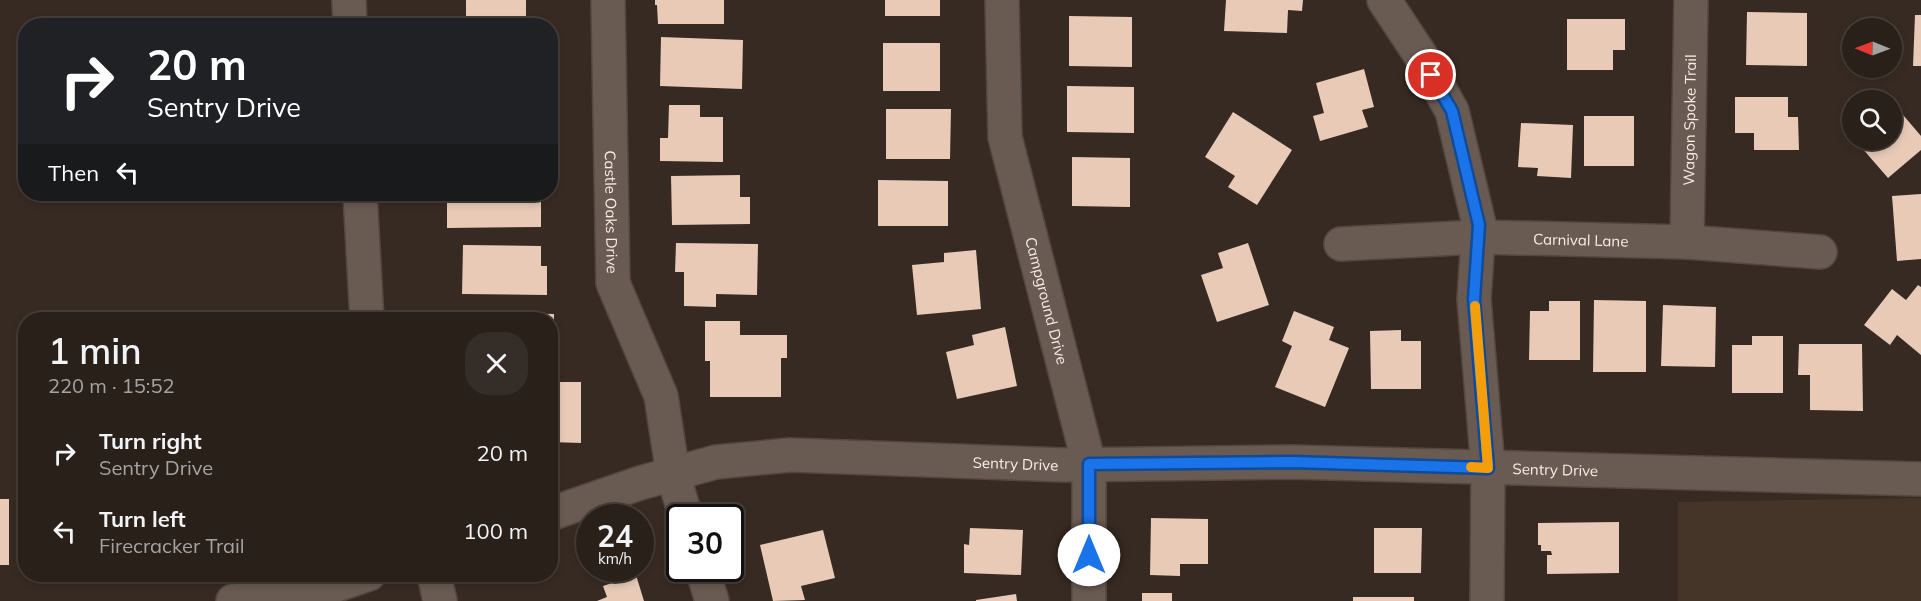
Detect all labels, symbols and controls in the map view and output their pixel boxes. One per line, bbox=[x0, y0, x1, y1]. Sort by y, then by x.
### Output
north arrow bbox=[1842, 18, 1902, 78]
map controls bbox=[1842, 18, 1902, 150]
text: 20 m bbox=[147, 38, 247, 91]
icon: right bbox=[48, 42, 126, 120]
pin bbox=[1405, 49, 1456, 100]
street label: Wagon Spoke Trail bbox=[1678, 54, 1700, 186]
icon: arrive bbox=[1414, 58, 1447, 91]
text: Sentry Drive bbox=[147, 90, 301, 124]
button: search bbox=[1842, 90, 1902, 150]
street label: Castle Oaks Drive bbox=[601, 150, 622, 274]
icon: left bbox=[111, 156, 144, 189]
text: Then bbox=[48, 159, 99, 187]
street label: Carnival Lane bbox=[1533, 229, 1629, 250]
street label: Campground Drive bbox=[1022, 235, 1073, 366]
text: 1 min bbox=[48, 328, 142, 373]
button: close bbox=[465, 332, 528, 395]
text: 220 m · 15:52 bbox=[48, 373, 174, 398]
text: Turn right bbox=[99, 427, 202, 455]
icon: right bbox=[48, 437, 81, 470]
text: 20 m bbox=[477, 439, 528, 467]
street label: Sentry Drive bbox=[972, 452, 1059, 474]
text: Sentry Drive bbox=[99, 455, 213, 480]
street label: Sentry Drive bbox=[1512, 458, 1598, 480]
speed limit sign: 30 bbox=[666, 504, 744, 582]
text: Turn left bbox=[99, 505, 186, 533]
icon: left bbox=[48, 515, 81, 548]
text: 100 m bbox=[463, 517, 528, 545]
text: 24 bbox=[597, 517, 633, 555]
position arrow bbox=[1057, 523, 1121, 587]
text: Firecracker Trail bbox=[99, 533, 245, 558]
text: km/h bbox=[598, 549, 632, 568]

